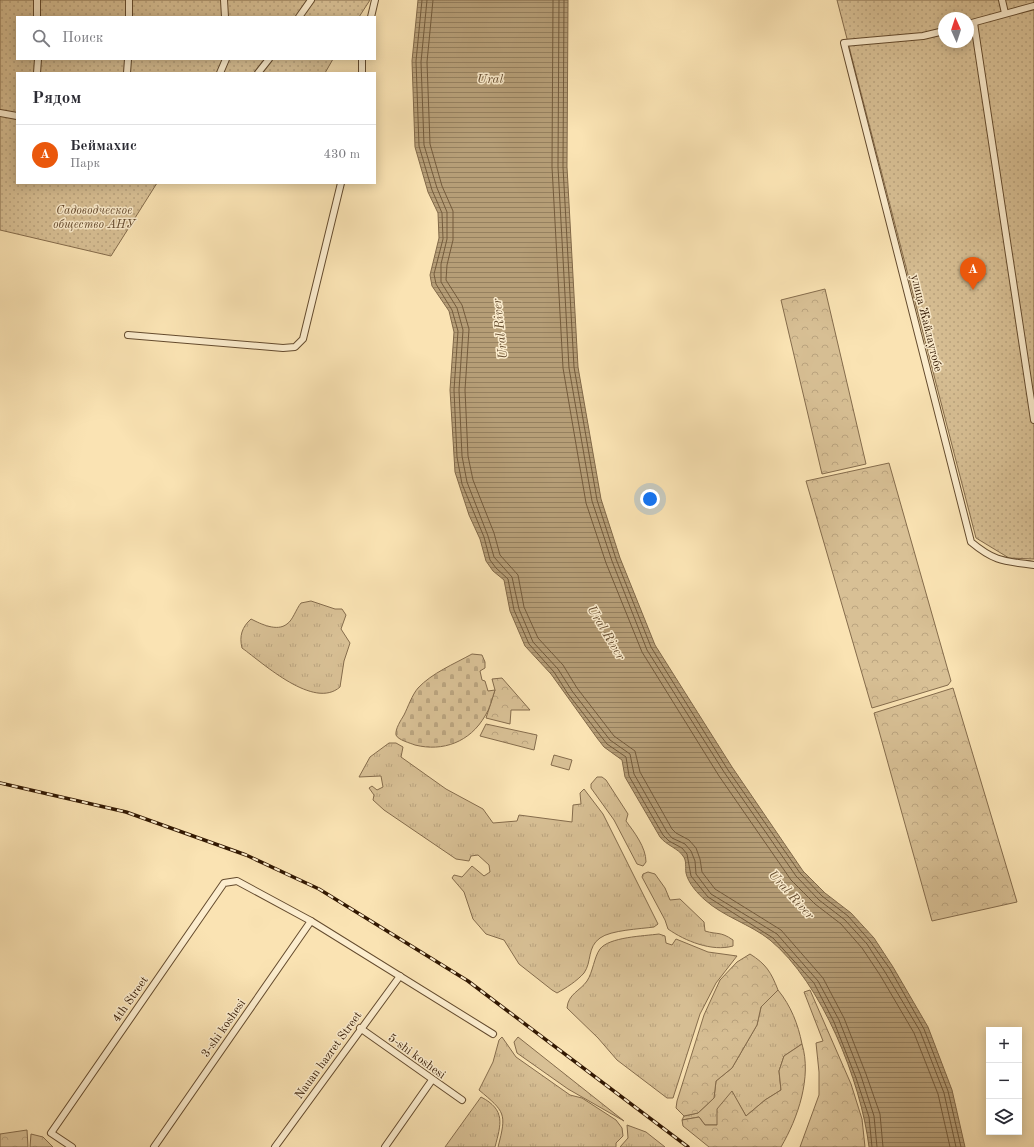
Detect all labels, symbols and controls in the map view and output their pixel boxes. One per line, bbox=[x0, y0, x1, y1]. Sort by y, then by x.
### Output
north arrow bbox=[938, 12, 974, 48]
search box bbox=[16, 16, 376, 60]
icon: search bbox=[30, 27, 52, 49]
text: Поиск bbox=[62, 31, 103, 46]
water label: Ural bbox=[477, 73, 503, 86]
text: Рядом bbox=[32, 90, 81, 107]
text: Беймахис bbox=[70, 139, 137, 154]
text: A bbox=[40, 148, 50, 161]
text: 430 m bbox=[323, 148, 360, 161]
text: Парк bbox=[70, 157, 100, 170]
park label: Садоводческое общество АНУ bbox=[53, 205, 137, 231]
pin: A bbox=[960, 257, 986, 290]
street label: улица Жайлаутобе bbox=[908, 273, 944, 374]
water label: Ural River bbox=[491, 297, 510, 360]
your location bbox=[640, 489, 660, 509]
water label: Ural River bbox=[584, 603, 627, 663]
water label: Ural River bbox=[766, 868, 816, 922]
street label: 4th Street bbox=[111, 974, 151, 1025]
street label: 3-shi koshesi bbox=[200, 997, 248, 1060]
street label: Nauan hazret Street bbox=[293, 1010, 364, 1102]
map controls bbox=[986, 1027, 1022, 1135]
button: + bbox=[986, 1027, 1022, 1063]
street label: 5-shi koshesi bbox=[386, 1031, 448, 1082]
button: − bbox=[986, 1063, 1022, 1099]
button: layers bbox=[986, 1099, 1022, 1135]

